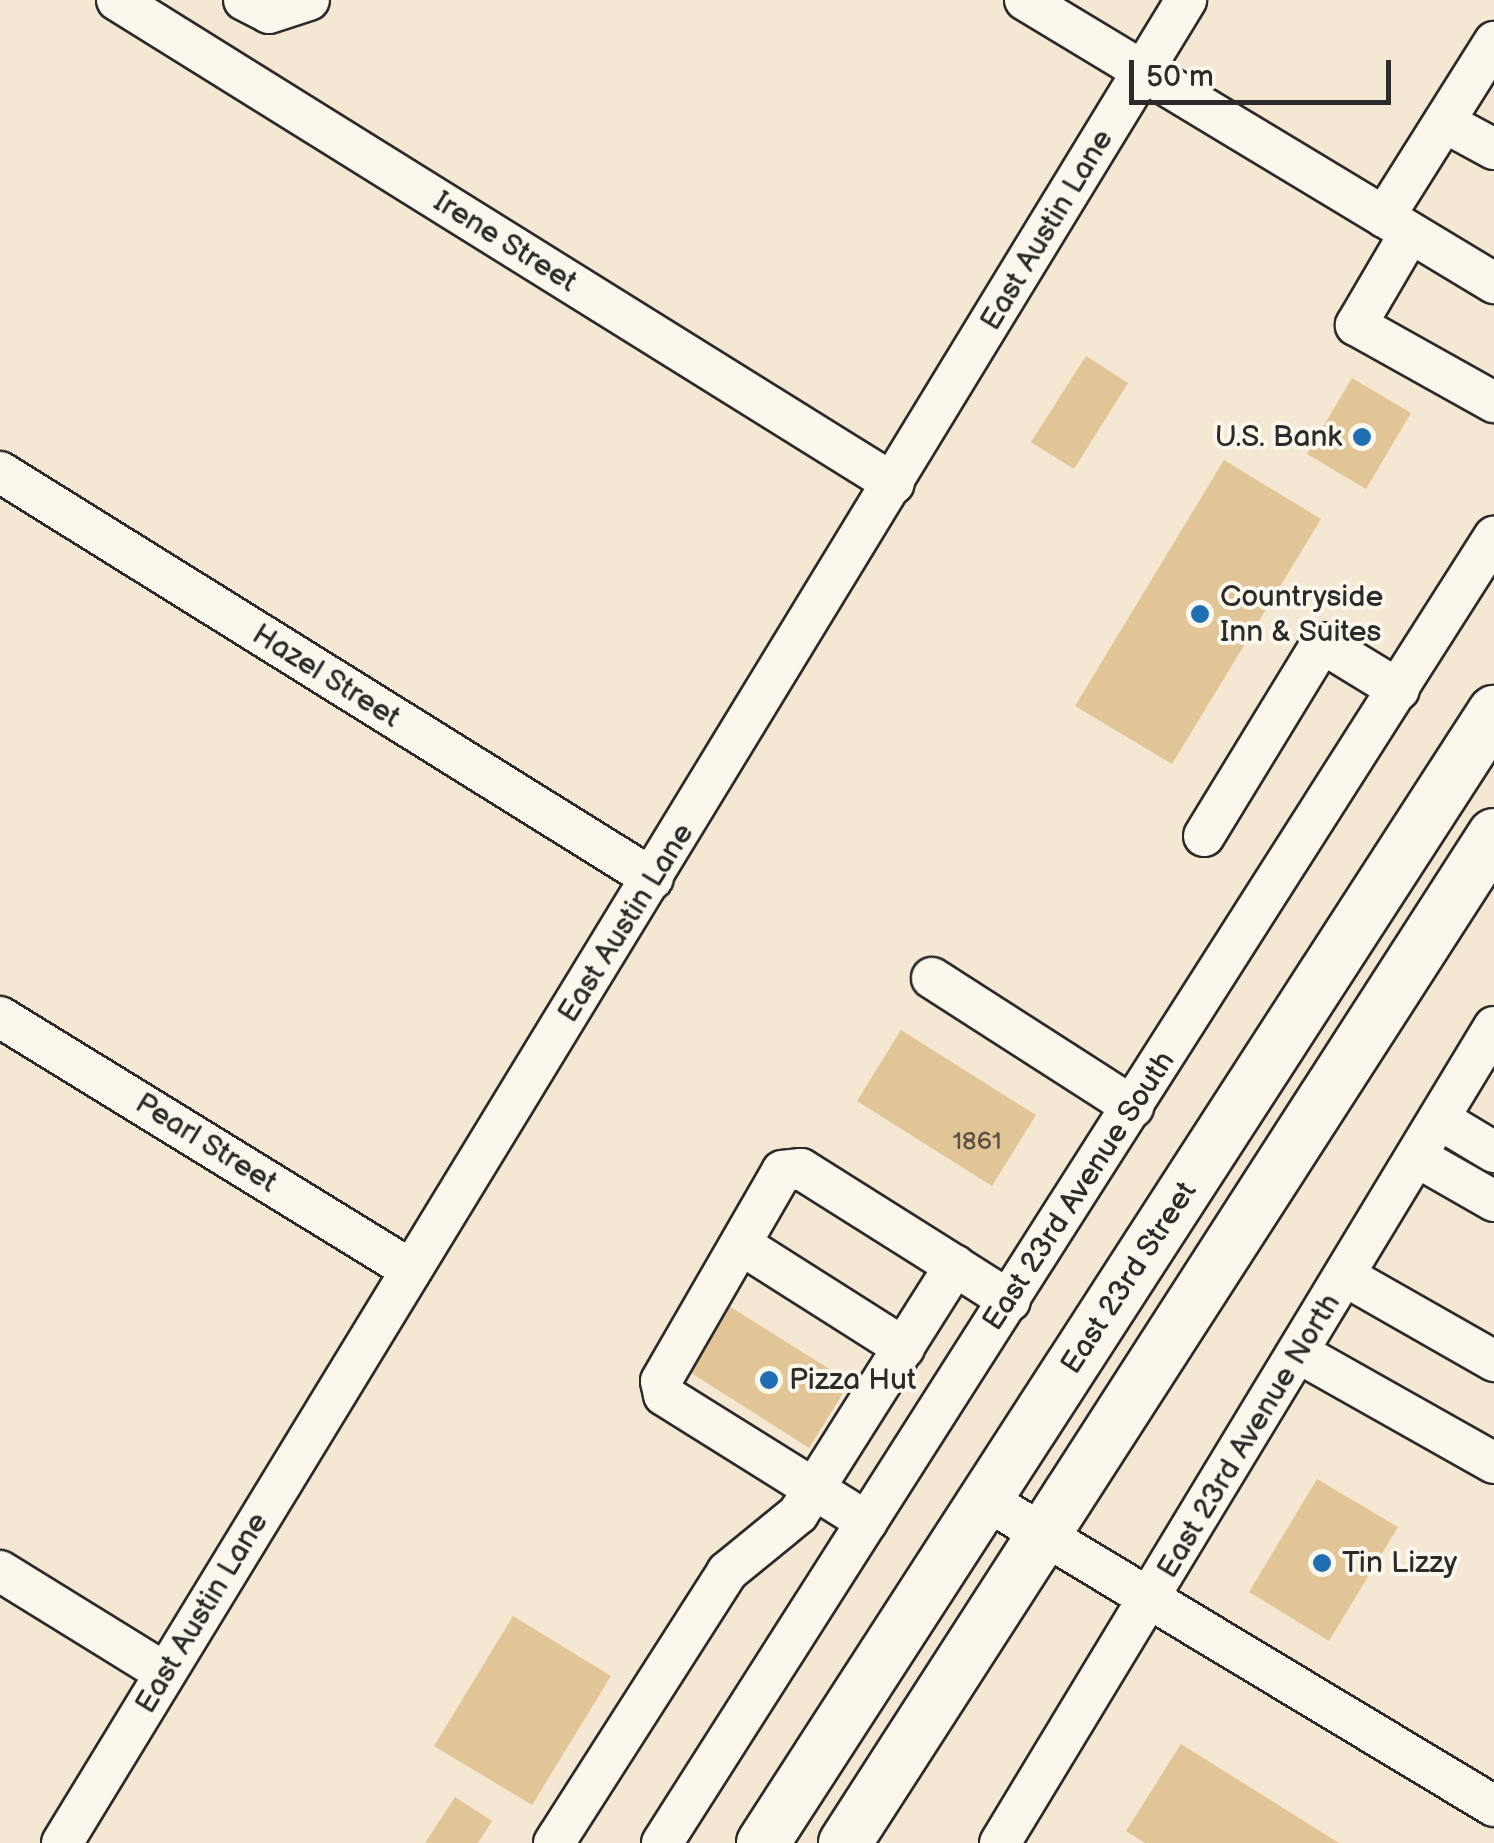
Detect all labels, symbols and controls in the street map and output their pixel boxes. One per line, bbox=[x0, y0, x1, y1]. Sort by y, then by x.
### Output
scale bar bbox=[1134, 40, 1396, 102]
text: 50 m bbox=[1146, 59, 1214, 95]
street label: East Austin Lane bbox=[973, 123, 1121, 337]
street label: Irene Street bbox=[427, 184, 583, 300]
place label: U.S. Bank bbox=[1215, 419, 1342, 455]
marker: U.S. Bank bbox=[1351, 426, 1373, 448]
place label: Countryside Inn & Suites bbox=[1220, 579, 1383, 650]
marker: Countryside Inn & Suites bbox=[1189, 603, 1211, 625]
street label: Hazel Street bbox=[245, 616, 407, 736]
street label: East Austin Lane bbox=[550, 817, 702, 1029]
street label: East 23rd Avenue South bbox=[975, 1044, 1183, 1338]
street label: Pearl Street bbox=[128, 1085, 284, 1201]
house number: 1861 bbox=[952, 1127, 1002, 1157]
street label: East 23rd Street bbox=[1053, 1175, 1205, 1381]
street label: East 23rd Avenue North bbox=[1150, 1287, 1348, 1585]
place label: Pizza Hut bbox=[789, 1362, 916, 1398]
marker: Pizza Hut bbox=[758, 1369, 780, 1391]
street label: East Austin Lane bbox=[128, 1506, 276, 1720]
place label: Tin Lizzy bbox=[1342, 1545, 1457, 1581]
marker: Tin Lizzy bbox=[1311, 1552, 1333, 1574]

